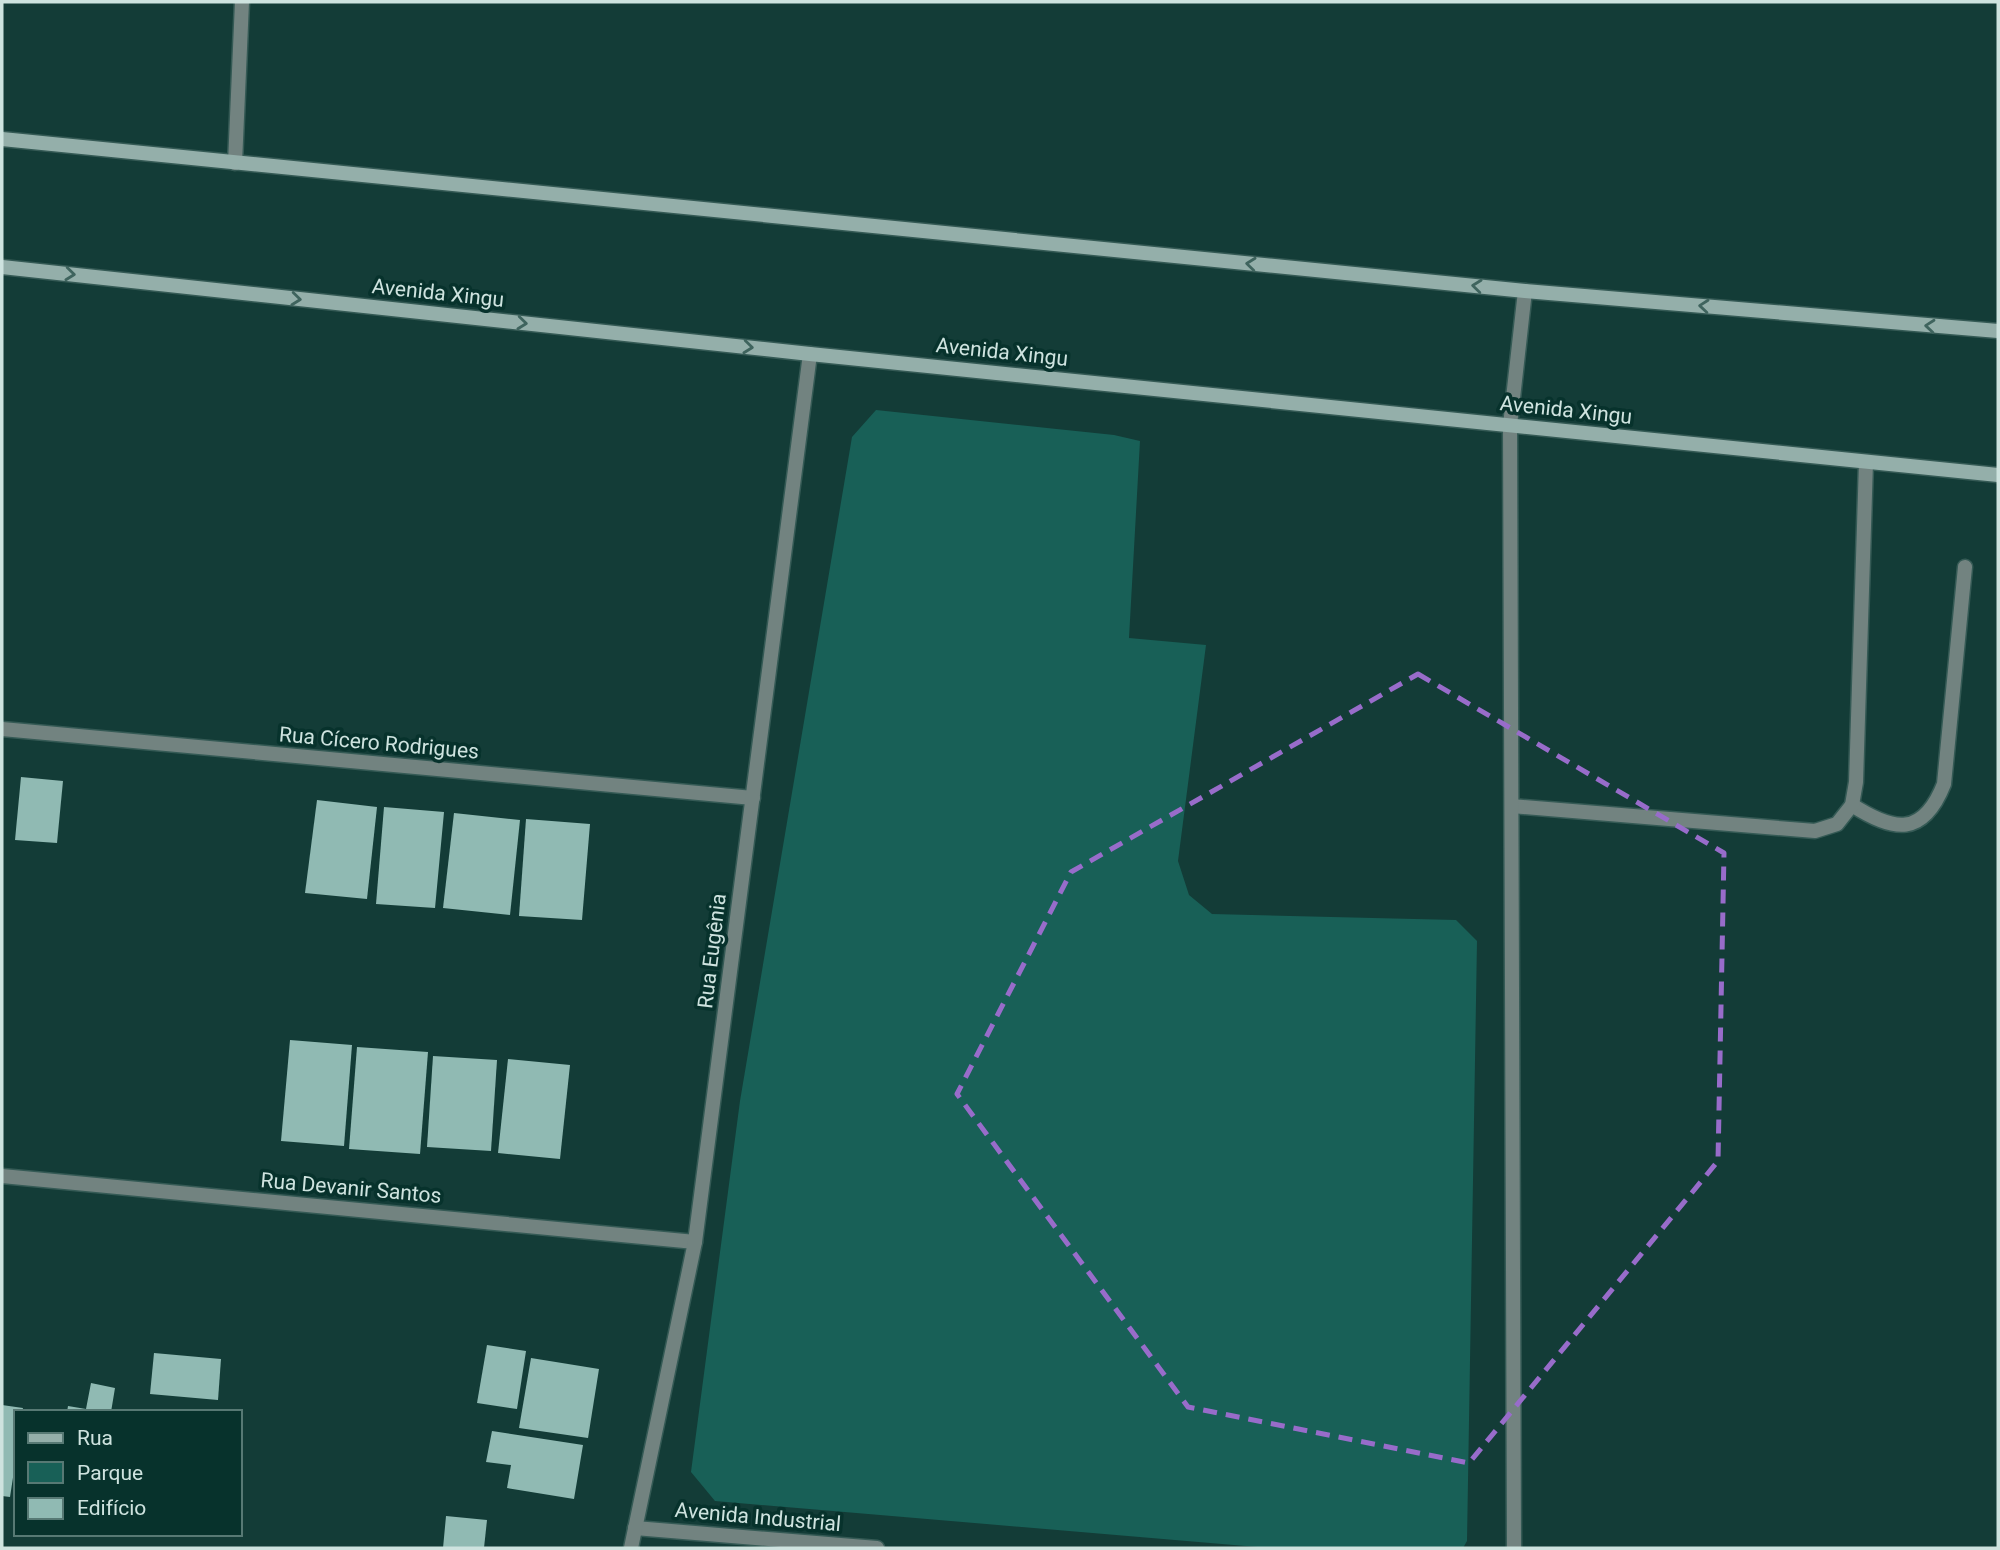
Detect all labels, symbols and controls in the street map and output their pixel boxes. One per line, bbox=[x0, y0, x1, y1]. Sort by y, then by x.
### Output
one-way arrow bbox=[1245, 257, 1256, 272]
one-way arrow bbox=[64, 267, 75, 282]
street label: Avenida Xingu bbox=[371, 274, 505, 312]
one-way arrow bbox=[1471, 279, 1482, 294]
one-way arrow bbox=[290, 291, 302, 306]
one-way arrow bbox=[1698, 299, 1709, 314]
one-way arrow bbox=[517, 315, 528, 330]
one-way arrow bbox=[1924, 319, 1935, 334]
street label: Avenida Xingu bbox=[935, 333, 1069, 371]
one-way arrow bbox=[742, 340, 754, 355]
street label: Avenida Xingu bbox=[1499, 391, 1633, 429]
street label: Rua Cícero Rodrigues bbox=[278, 722, 480, 764]
street label: Rua Eugênia bbox=[693, 892, 731, 1010]
street label: Rua Devanir Santos bbox=[260, 1168, 442, 1208]
legend bbox=[14, 1410, 242, 1536]
text: Rua bbox=[77, 1426, 113, 1450]
text: Parque bbox=[77, 1461, 143, 1485]
text: Edifício bbox=[77, 1496, 146, 1520]
street label: Avenida Industrial bbox=[674, 1498, 842, 1536]

